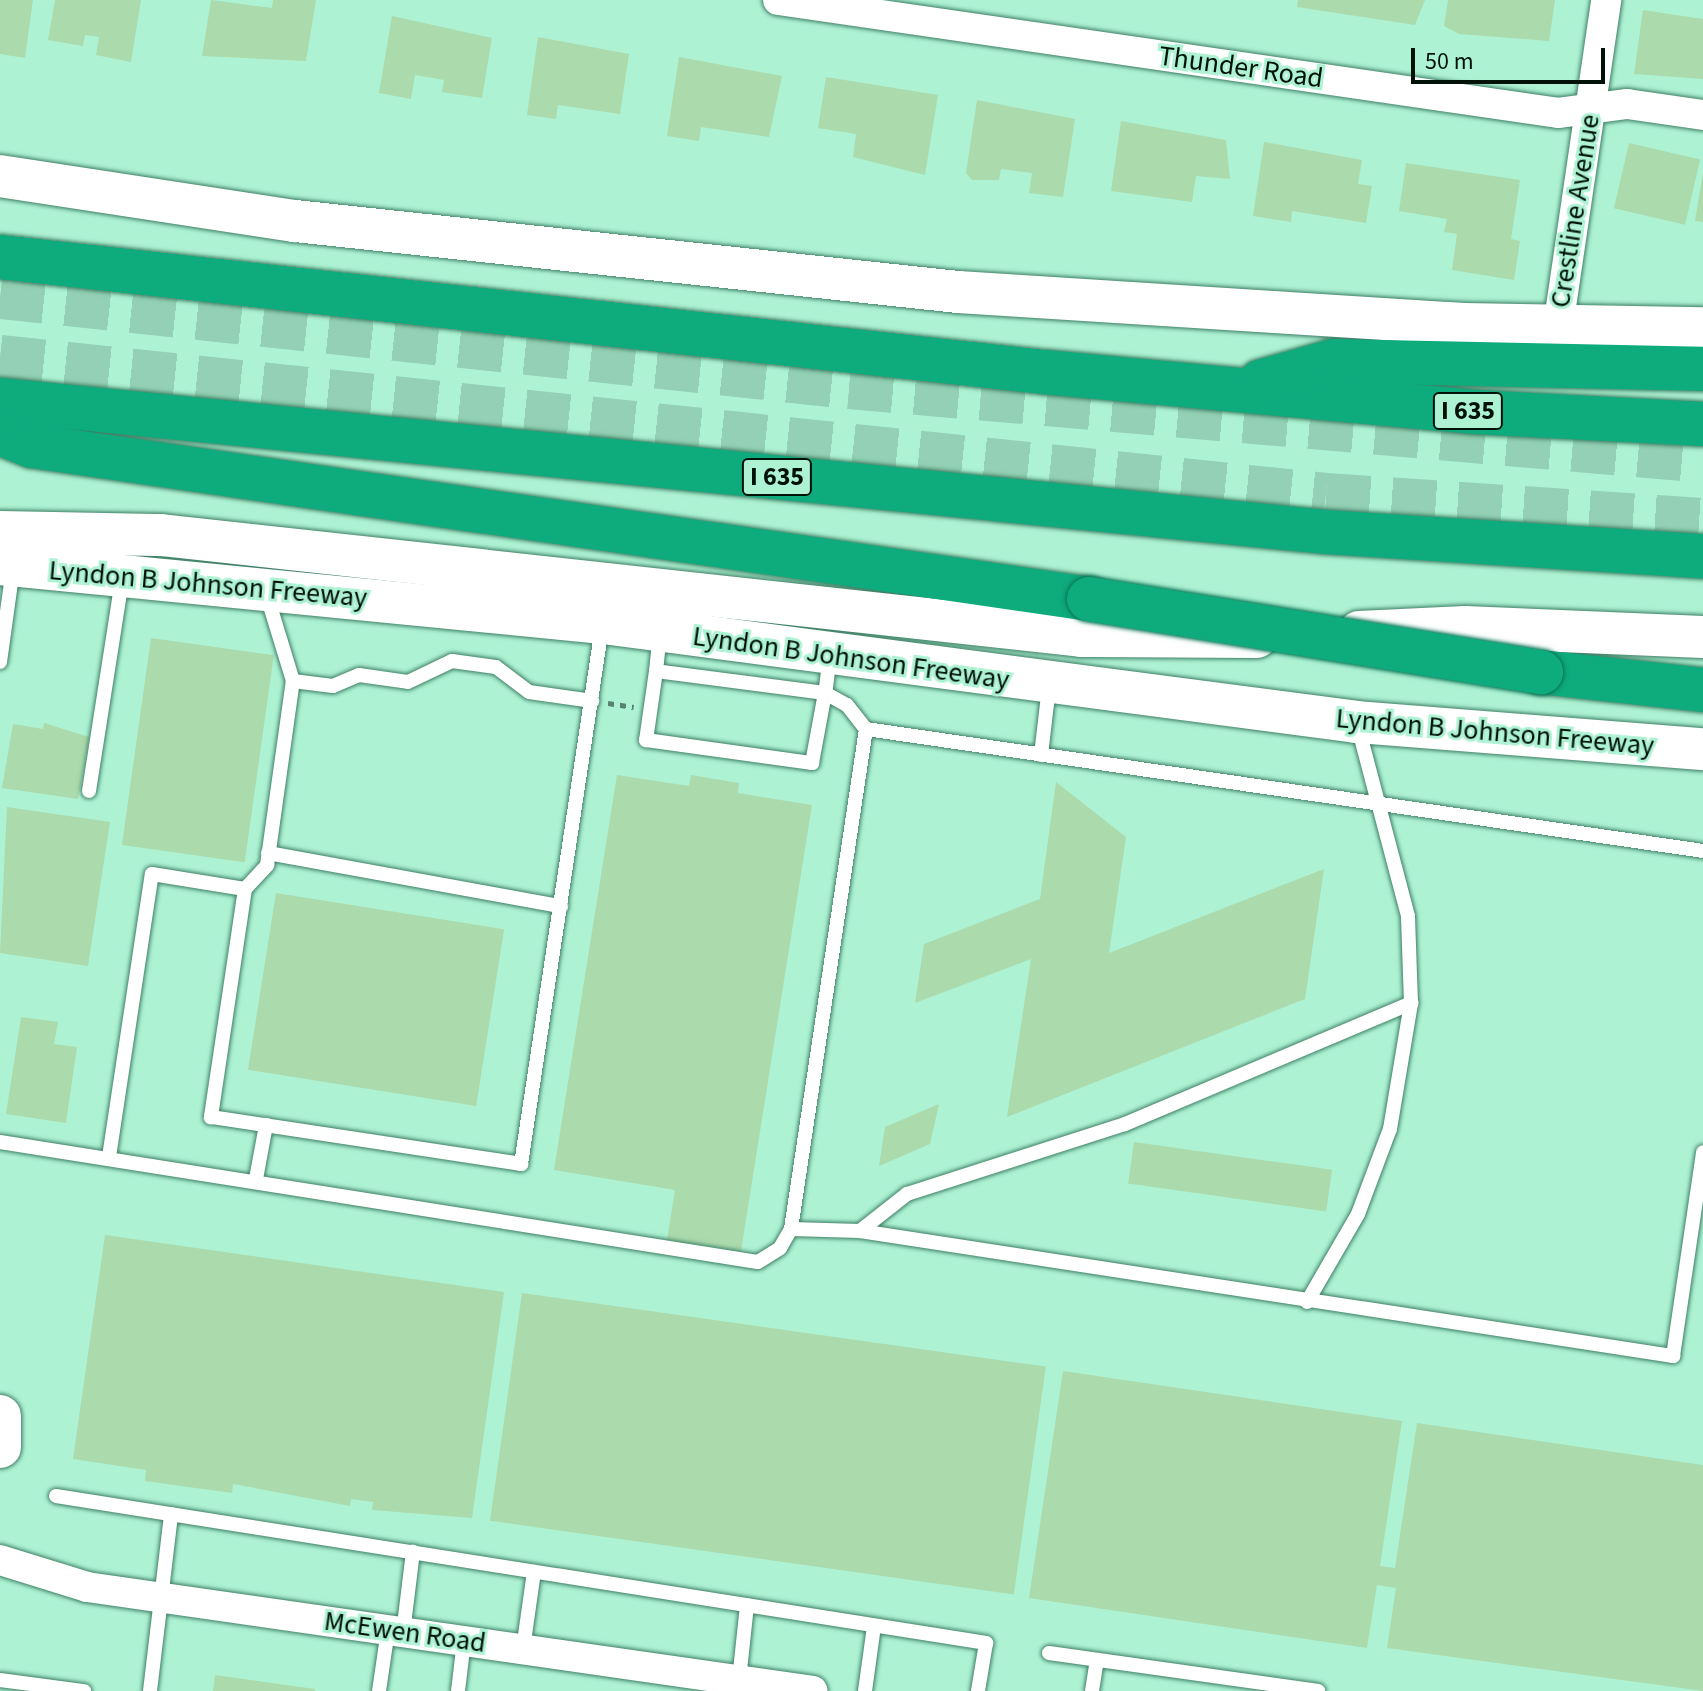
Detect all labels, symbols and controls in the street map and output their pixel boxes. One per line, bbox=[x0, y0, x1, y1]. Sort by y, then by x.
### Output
scale bar bbox=[1415, 32, 1609, 82]
street label: Thunder Road bbox=[1157, 39, 1325, 95]
text: 50 m bbox=[1425, 44, 1474, 79]
street label: Crestline Avenue bbox=[1543, 112, 1607, 310]
road number: I 635 bbox=[1432, 389, 1504, 433]
road number: I 635 bbox=[741, 455, 813, 499]
street label: Lyndon B Johnson Freeway bbox=[47, 553, 369, 615]
street label: Lyndon B Johnson Freeway bbox=[691, 619, 1011, 697]
street label: Lyndon B Johnson Freeway bbox=[1334, 701, 1656, 763]
street label: McEwen Road bbox=[322, 1604, 488, 1660]

